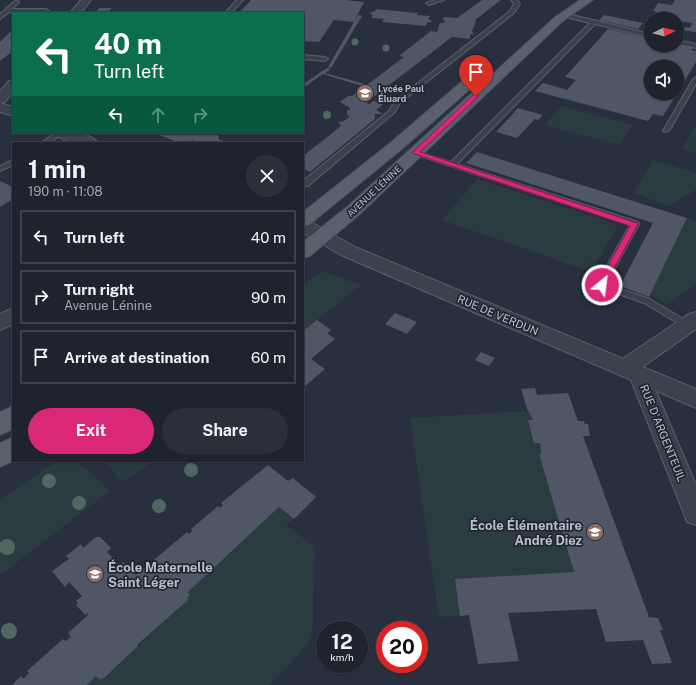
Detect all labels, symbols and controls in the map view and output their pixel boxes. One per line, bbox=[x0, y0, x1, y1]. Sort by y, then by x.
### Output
north arrow bbox=[644, 12, 684, 52]
map controls bbox=[644, 12, 684, 100]
text: 40 m bbox=[94, 27, 162, 60]
icon: left bbox=[28, 28, 80, 80]
pin bbox=[459, 55, 493, 96]
button: sound bbox=[644, 60, 684, 100]
text: Turn left bbox=[94, 61, 164, 82]
icon: arrive bbox=[465, 61, 487, 83]
school or university icon: Lycée Paul Éluard bbox=[355, 83, 375, 103]
place label: Lycée Paul Éluard bbox=[378, 83, 424, 104]
icon: left bbox=[105, 104, 127, 126]
icon: ahead bbox=[147, 104, 169, 126]
icon: right bbox=[189, 104, 211, 126]
text: 1 min bbox=[28, 155, 86, 183]
button: close bbox=[246, 155, 288, 197]
street label: AVENUE LÉNINE bbox=[344, 163, 404, 219]
text: 190 m · 11:08 bbox=[28, 184, 103, 199]
icon: left bbox=[30, 226, 52, 248]
text: Turn left bbox=[64, 229, 125, 246]
text: 40 m bbox=[251, 229, 286, 246]
position arrow bbox=[581, 264, 623, 306]
text: Turn right bbox=[64, 281, 134, 298]
icon: right bbox=[30, 286, 52, 308]
text: 90 m bbox=[251, 289, 286, 306]
street label: RUE DE VERDUN bbox=[456, 293, 540, 337]
text: Avenue Lénine bbox=[64, 298, 152, 313]
icon: arrive bbox=[30, 346, 52, 368]
text: Arrive at destination bbox=[64, 349, 209, 366]
text: 60 m bbox=[251, 349, 286, 366]
street label: RUE D'ARGENTEUIL bbox=[638, 383, 688, 483]
button: Exit bbox=[28, 408, 154, 454]
button: Share bbox=[162, 408, 288, 454]
place label: École Élémentaire André Diez bbox=[470, 517, 583, 548]
school or university icon: École Élémentaire André Diez bbox=[585, 522, 605, 542]
place label: École Maternelle Saint Léger bbox=[108, 559, 213, 590]
school or university icon: École Maternelle Saint Léger bbox=[85, 564, 105, 584]
speed limit sign: 20 bbox=[376, 621, 428, 673]
text: 12 bbox=[331, 630, 353, 654]
text: km/h bbox=[330, 651, 354, 663]

